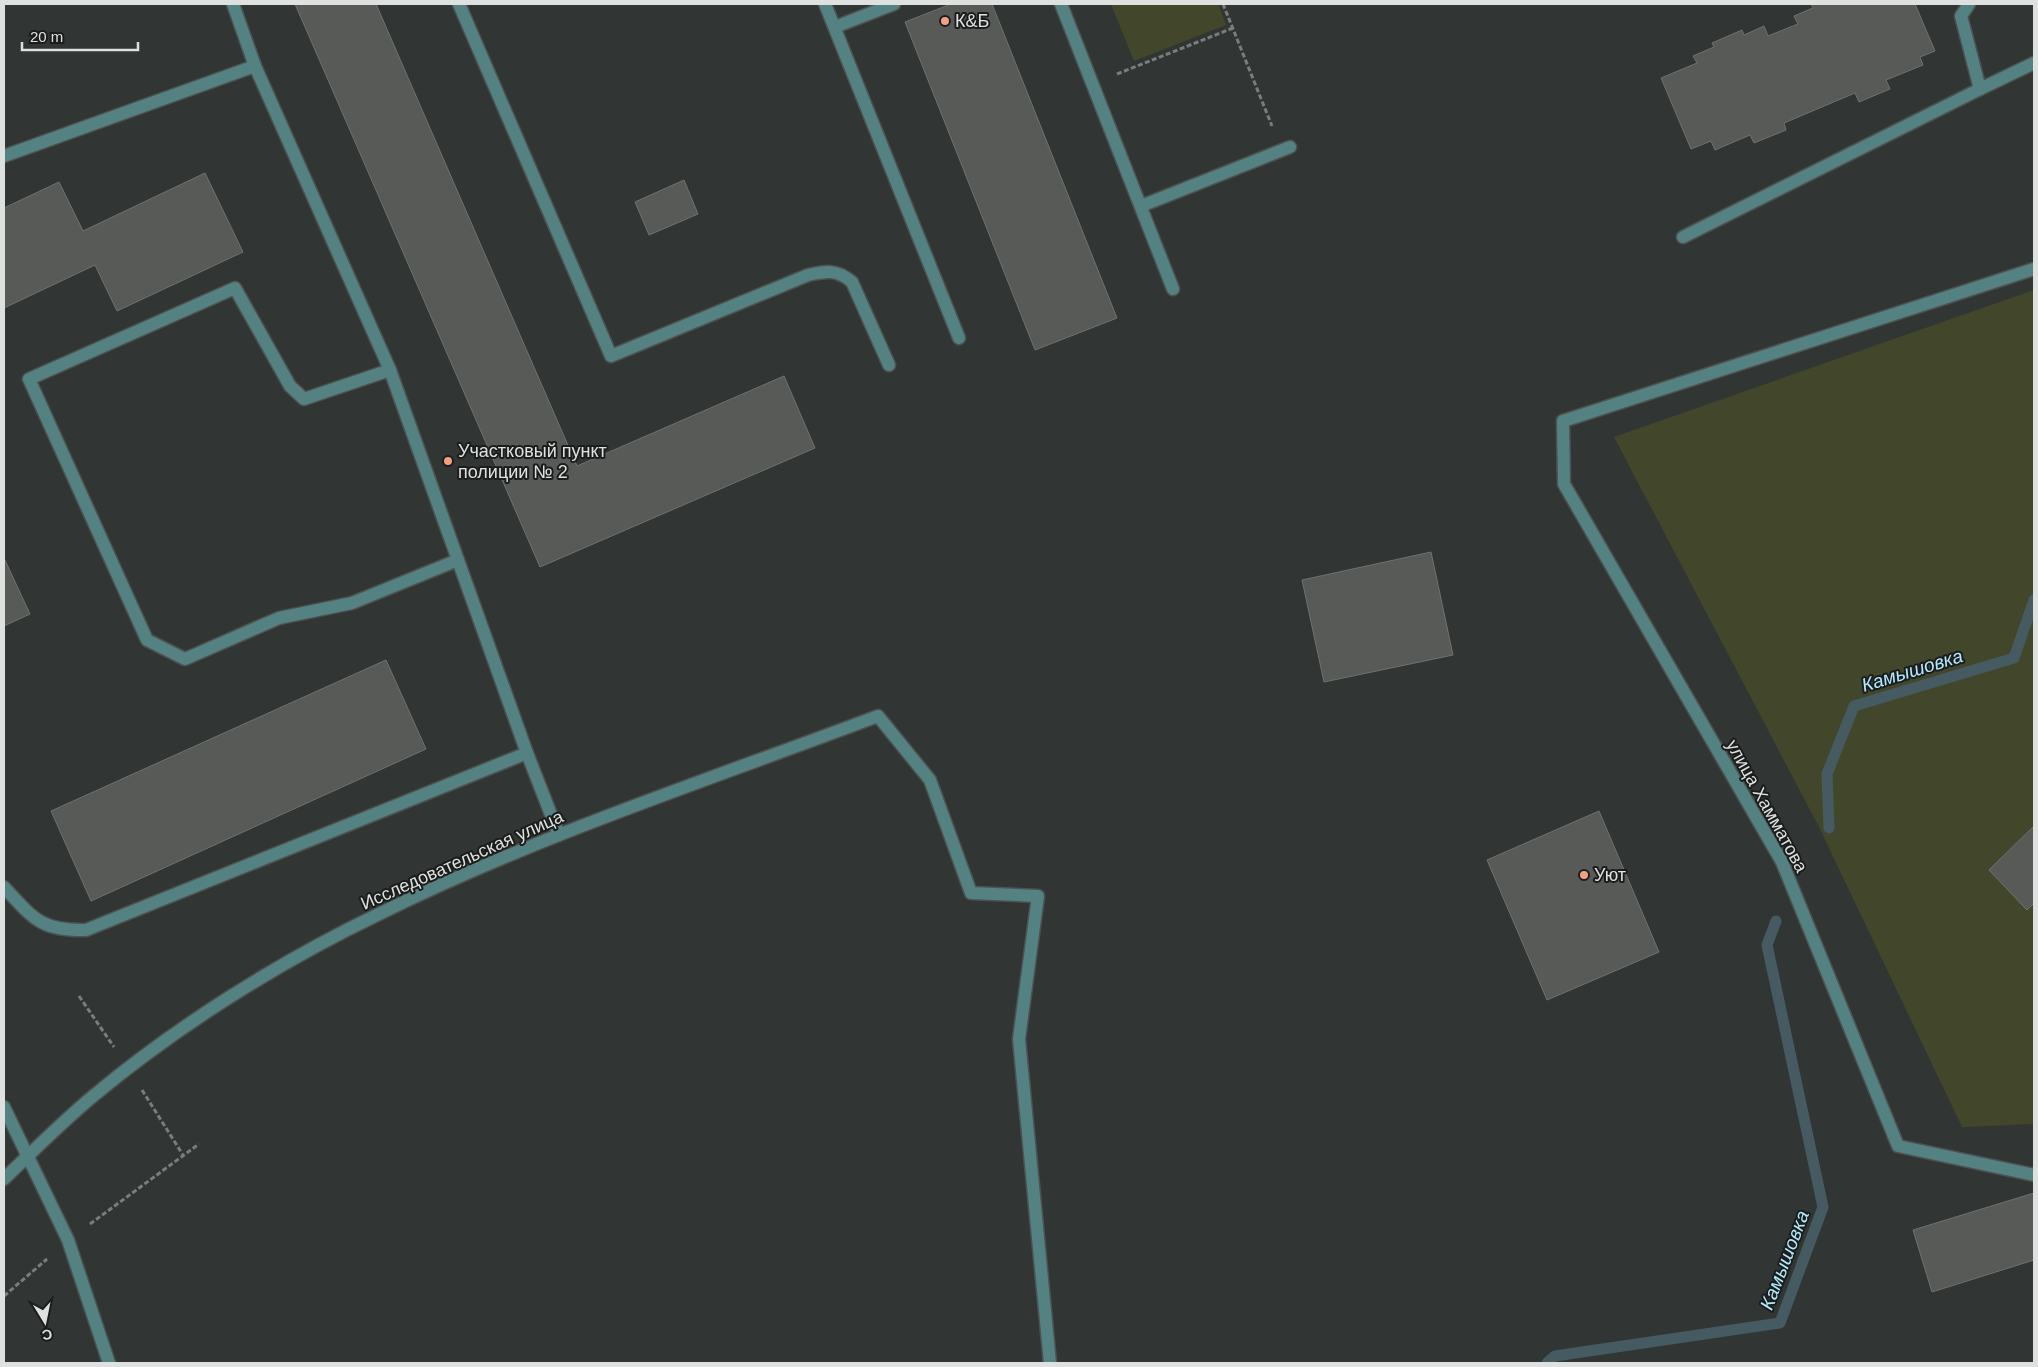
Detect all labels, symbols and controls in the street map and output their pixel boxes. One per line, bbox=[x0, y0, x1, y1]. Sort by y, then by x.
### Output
place label: К&Б bbox=[955, 11, 989, 31]
marker: К&Б bbox=[939, 15, 951, 27]
scale bar bbox=[22, 20, 139, 52]
text: 20 m bbox=[30, 28, 63, 45]
place label: Участковый пункт полиции № 2 bbox=[458, 441, 607, 482]
marker: Участковый пункт полиции № 2 bbox=[442, 455, 454, 467]
water label: Камышовка bbox=[1859, 645, 1965, 696]
street label: улица Хамматова bbox=[1722, 736, 1812, 877]
street label: Исследовательская улица bbox=[358, 806, 567, 914]
place label: Уют bbox=[1594, 865, 1626, 885]
marker: Уют bbox=[1578, 869, 1590, 881]
water label: Камышовка bbox=[1756, 1208, 1813, 1313]
north arrow bbox=[20, 1297, 70, 1347]
text: С bbox=[41, 1326, 54, 1344]

